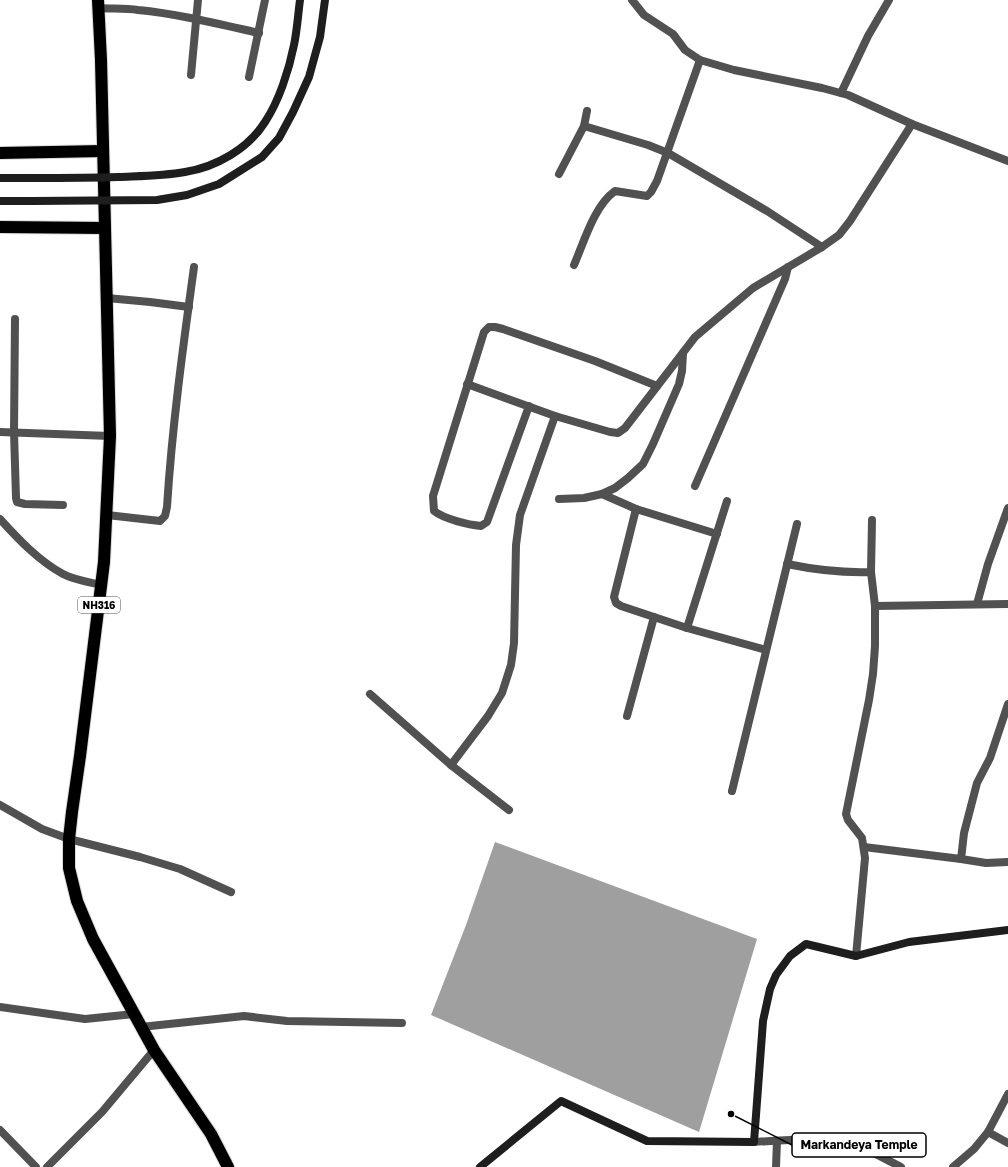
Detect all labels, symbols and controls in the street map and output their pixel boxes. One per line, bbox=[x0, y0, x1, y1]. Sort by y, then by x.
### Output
road number: NH316 bbox=[78, 597, 120, 613]
callout: Markandeya Temple bbox=[792, 1133, 926, 1157]
text: Markandeya Temple bbox=[800, 1137, 918, 1152]

